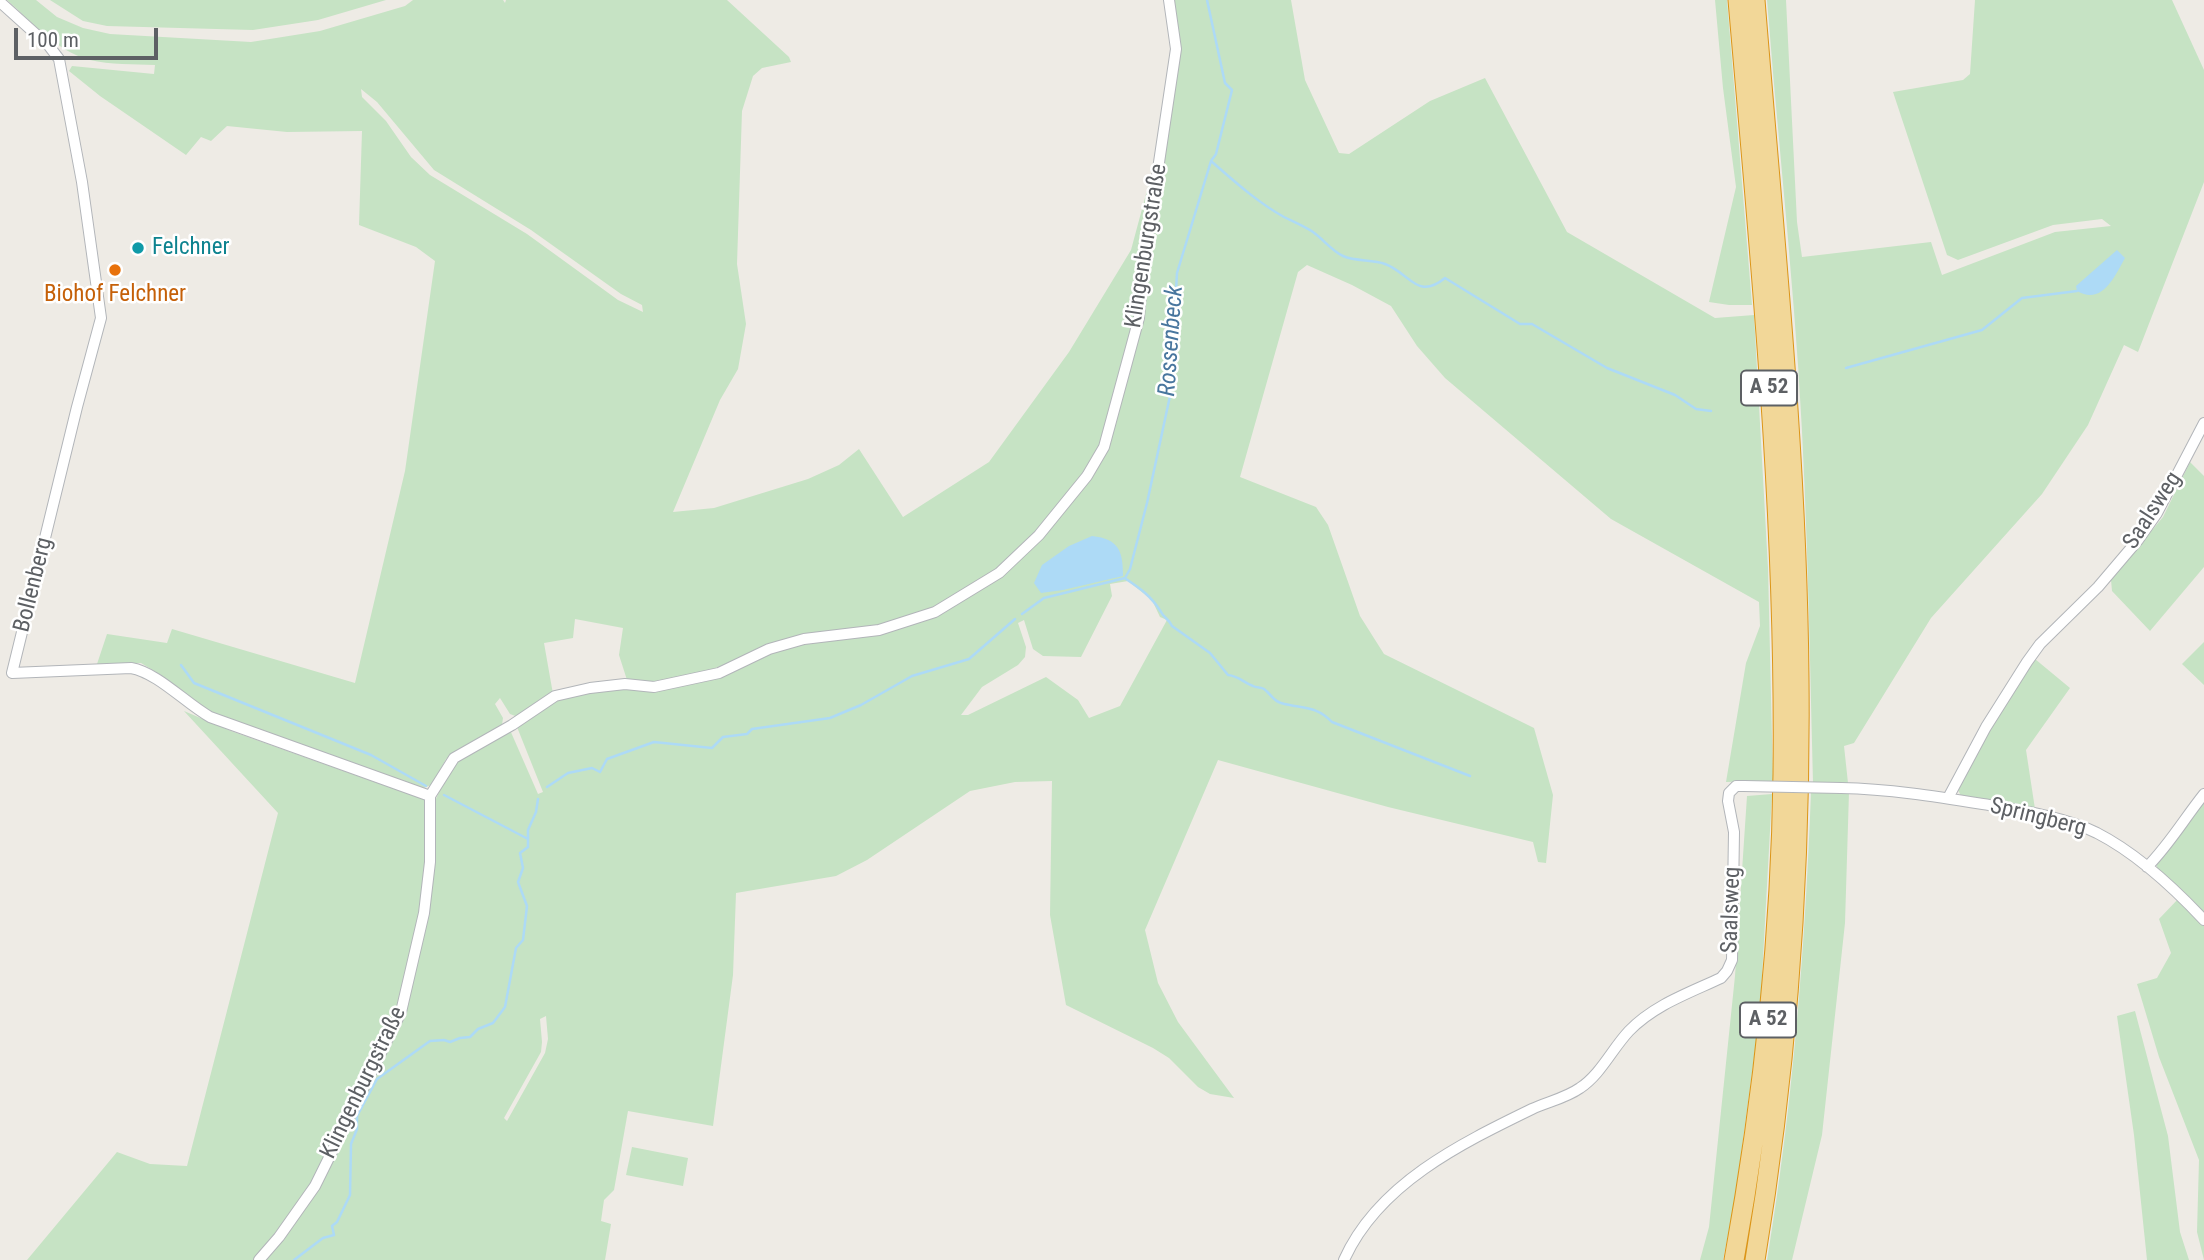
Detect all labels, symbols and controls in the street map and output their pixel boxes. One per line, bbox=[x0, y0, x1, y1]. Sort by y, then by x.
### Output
scale bar bbox=[18, 14, 161, 58]
text: 100 m bbox=[27, 28, 79, 52]
street label: Klingenburgstraße bbox=[1120, 162, 1174, 330]
place label: Felchner bbox=[152, 234, 230, 262]
marker: Felchner bbox=[130, 240, 146, 256]
marker: Biohof Felchner bbox=[107, 262, 123, 278]
place label: Biohof Felchner bbox=[44, 281, 186, 309]
water label: Rossenbeck bbox=[1154, 285, 1190, 397]
road number: A 52 bbox=[1741, 370, 1797, 406]
street label: Saalsweg bbox=[2118, 467, 2188, 555]
street label: Bollenberg bbox=[9, 535, 59, 635]
street label: Springberg bbox=[1987, 793, 2089, 843]
street label: Saalsweg bbox=[1717, 866, 1747, 954]
street label: Klingenburgstraße bbox=[315, 1002, 413, 1164]
road number: A 52 bbox=[1740, 1002, 1796, 1038]

